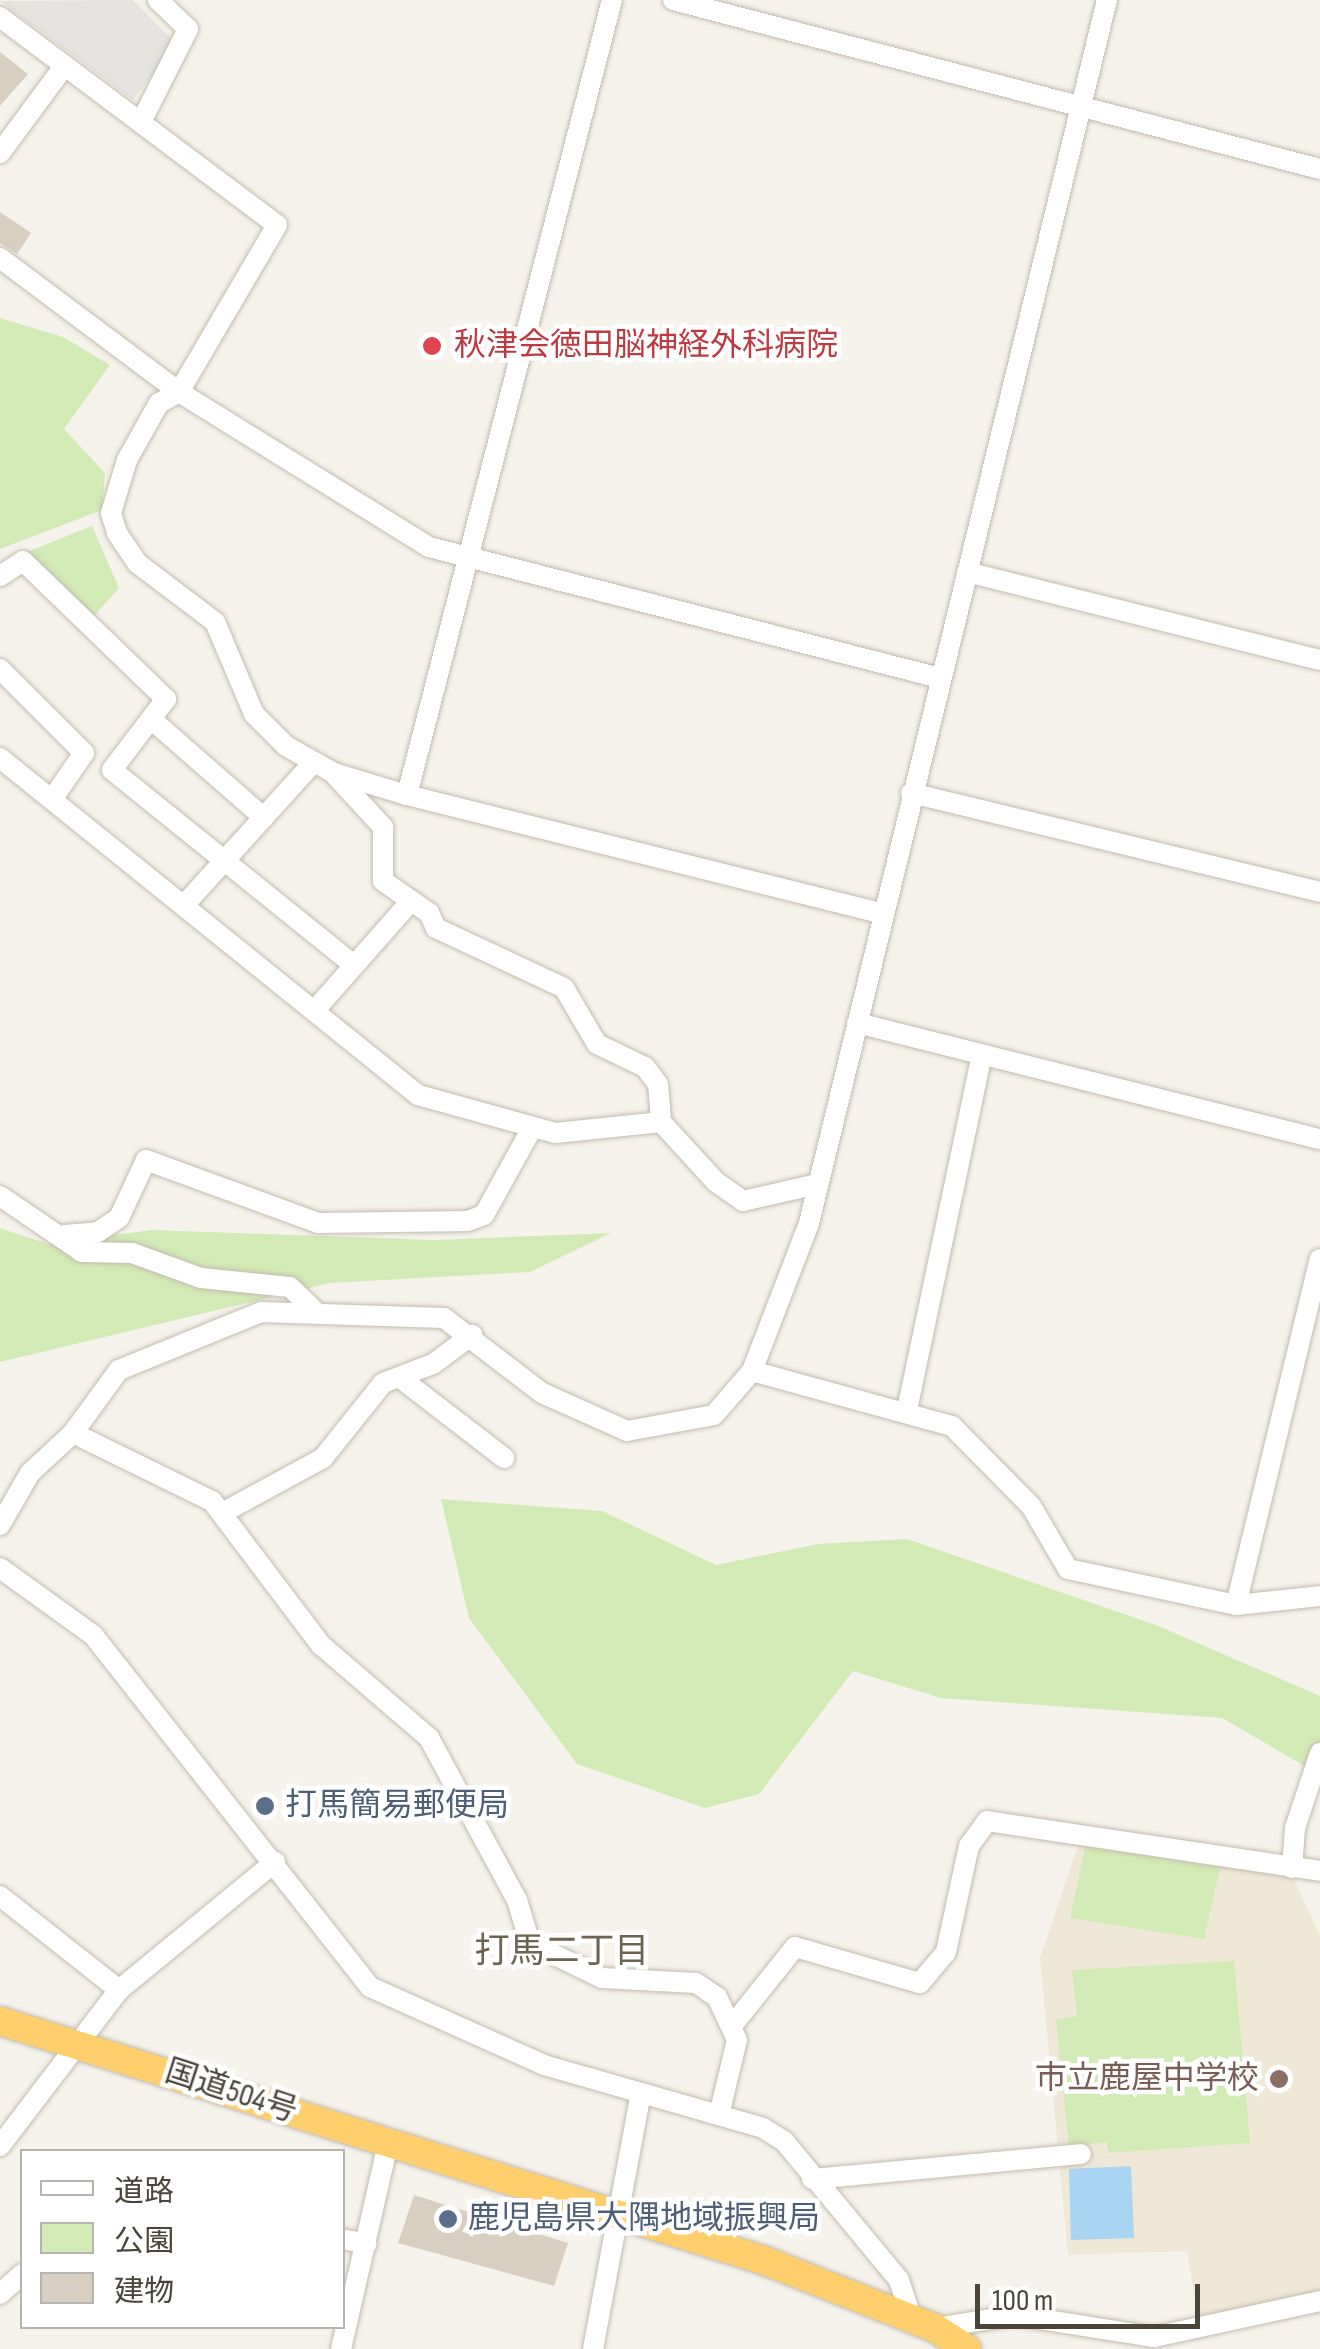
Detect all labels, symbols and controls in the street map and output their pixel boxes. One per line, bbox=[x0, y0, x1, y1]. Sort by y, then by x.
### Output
place label: 秋津会徳田脳神経外科病院 bbox=[454, 327, 838, 365]
marker: 秋津会徳田脳神経外科病院 bbox=[419, 333, 445, 359]
place label: 打馬簡易郵便局 bbox=[285, 1787, 509, 1825]
marker: 打馬簡易郵便局 bbox=[254, 1795, 276, 1817]
district label: 打馬二丁目 bbox=[475, 1931, 649, 1973]
street label: 国道504号 bbox=[160, 2053, 302, 2131]
place label: 市立鹿屋中学校 bbox=[1035, 2060, 1259, 2098]
marker: 市立鹿屋中学校 bbox=[1268, 2068, 1290, 2090]
legend bbox=[20, 2149, 345, 2329]
text: 道路 bbox=[114, 2174, 174, 2210]
place label: 鹿児島県大隅地域振興局 bbox=[468, 2200, 820, 2238]
marker: 鹿児島県大隅地域振興局 bbox=[437, 2208, 459, 2230]
text: 公園 bbox=[114, 2224, 174, 2260]
scale bar bbox=[980, 2264, 1205, 2326]
text: 建物 bbox=[114, 2274, 174, 2310]
text: 100 m bbox=[992, 2283, 1053, 2319]

